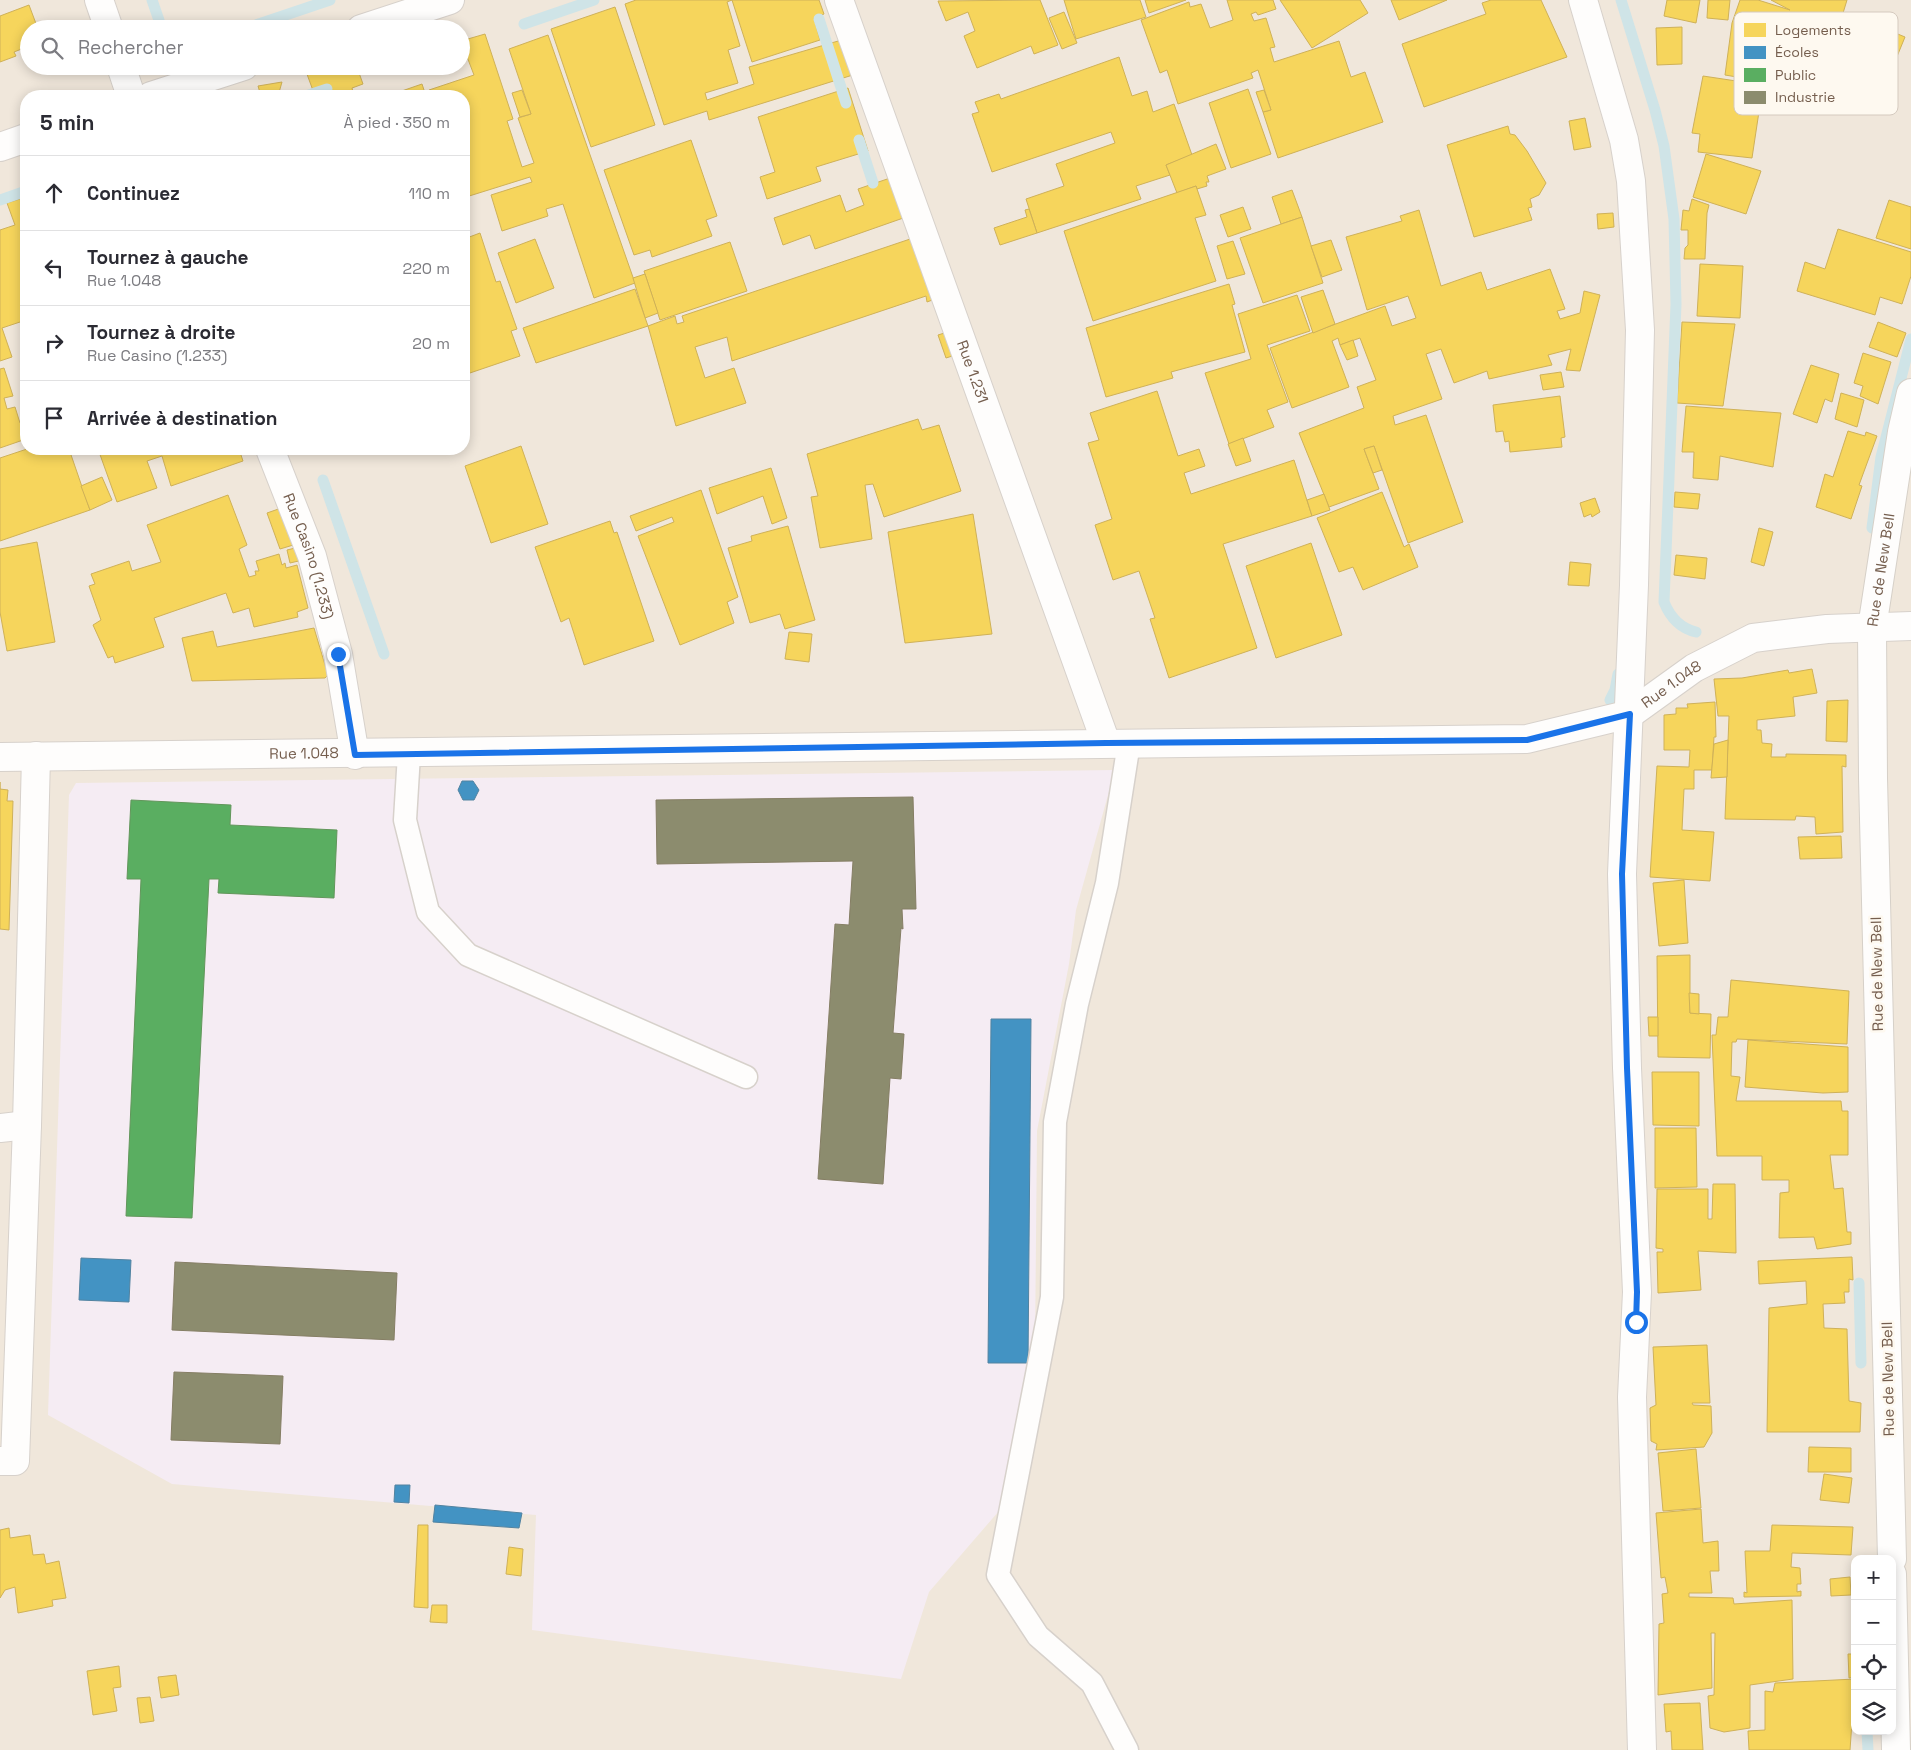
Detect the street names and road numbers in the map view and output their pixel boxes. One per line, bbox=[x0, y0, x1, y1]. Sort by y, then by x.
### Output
street label: Rue 1.231 bbox=[953, 337, 993, 406]
street label: Rue Casino (1.233) bbox=[279, 490, 338, 621]
street label: Rue de New Bell bbox=[1862, 512, 1898, 628]
street label: Rue 1.048 bbox=[1637, 656, 1704, 712]
street label: Rue 1.048 bbox=[269, 743, 339, 763]
street label: Rue de New Bell bbox=[1866, 917, 1887, 1031]
street label: Rue de New Bell bbox=[1877, 1322, 1898, 1436]

